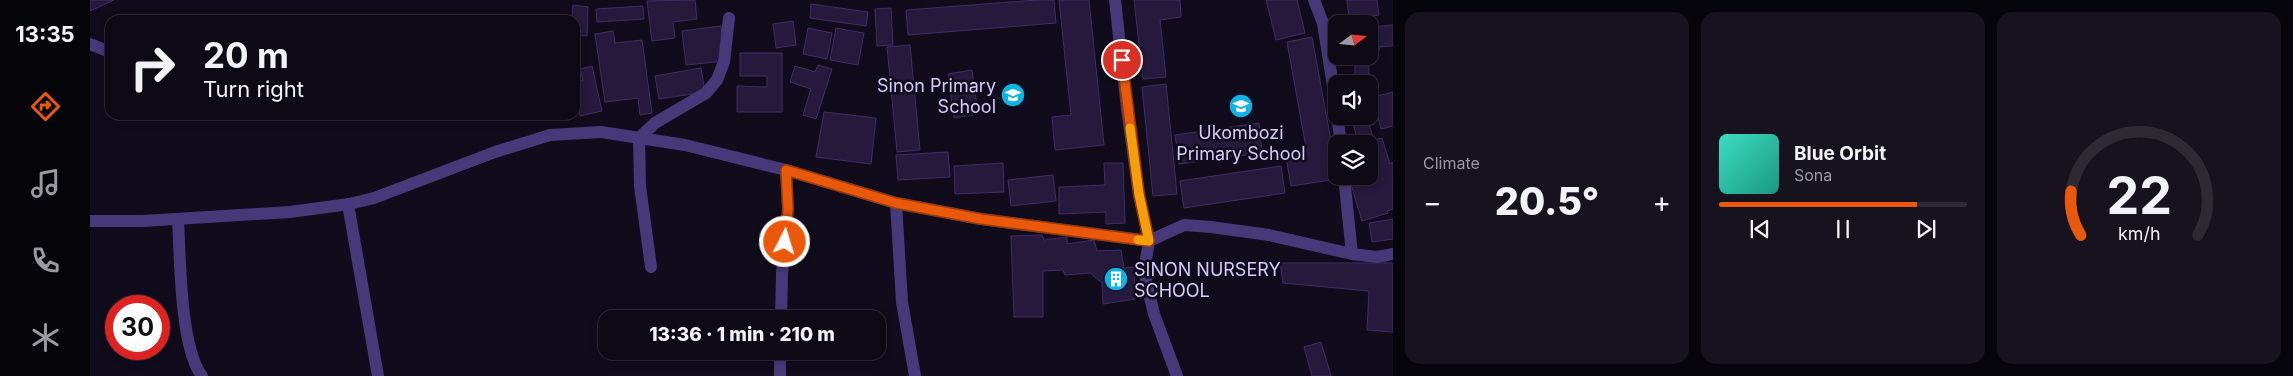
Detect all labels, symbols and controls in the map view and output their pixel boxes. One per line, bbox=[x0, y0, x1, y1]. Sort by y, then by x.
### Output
north arrow bbox=[1328, 15, 1378, 65]
map controls bbox=[1328, 15, 1378, 185]
text: 13:35 bbox=[15, 21, 75, 47]
text: 20 m bbox=[203, 34, 289, 76]
icon: right bbox=[120, 35, 185, 100]
pin bbox=[1101, 39, 1143, 81]
icon: arrive bbox=[1108, 46, 1136, 74]
place label: Sinon Primary School bbox=[877, 75, 996, 117]
button: sound bbox=[1328, 75, 1378, 125]
text: Turn right bbox=[203, 76, 304, 102]
school or university icon: Sinon Primary School bbox=[1000, 82, 1026, 108]
icon: directions bbox=[28, 89, 63, 124]
school or university icon: Ukombozi Primary School bbox=[1228, 93, 1254, 119]
place label: Ukombozi Primary School bbox=[1176, 122, 1306, 164]
button: layers bbox=[1328, 135, 1378, 185]
text: Blue Orbit bbox=[1794, 142, 1886, 165]
text: Climate bbox=[1423, 153, 1480, 173]
text: 22 bbox=[2106, 164, 2172, 227]
text: Sona bbox=[1794, 165, 1832, 185]
icon: music bbox=[28, 166, 63, 201]
text: 20.5° bbox=[1495, 178, 1599, 224]
text: − bbox=[1423, 185, 1442, 219]
text: + bbox=[1652, 185, 1671, 219]
position arrow bbox=[758, 215, 810, 267]
icon: previous bbox=[1746, 215, 1774, 243]
icon: pause bbox=[1829, 215, 1857, 243]
icon: next bbox=[1912, 215, 1940, 243]
text: km/h bbox=[2118, 223, 2160, 244]
icon: phone bbox=[28, 243, 63, 278]
place label: SINON NURSERY SCHOOL bbox=[1134, 259, 1281, 301]
building icon: SINON NURSERY SCHOOL bbox=[1103, 266, 1129, 292]
speed limit sign: 30 bbox=[105, 295, 170, 360]
icon: climate bbox=[28, 320, 63, 355]
text: 13:36 · 1 min · 210 m bbox=[649, 323, 835, 346]

